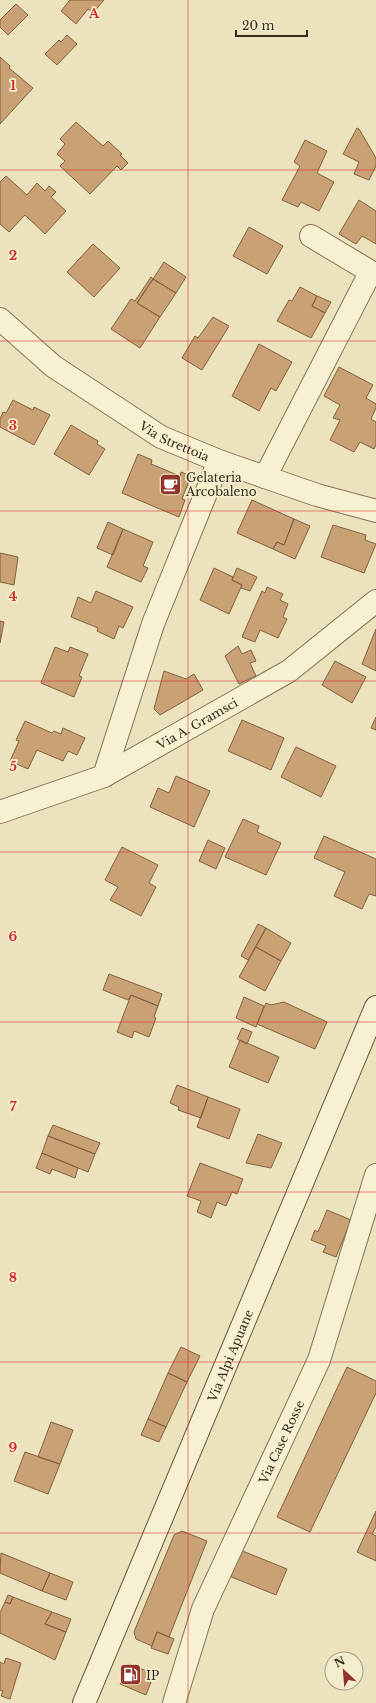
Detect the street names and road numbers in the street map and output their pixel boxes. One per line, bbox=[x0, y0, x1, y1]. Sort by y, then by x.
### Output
street label: Via Strettoia bbox=[136, 417, 212, 464]
street label: Via A. Gramsci bbox=[153, 694, 240, 753]
street label: Via Alpi Apuane bbox=[203, 1307, 256, 1405]
street label: Via Case Rosse bbox=[255, 1397, 307, 1487]

